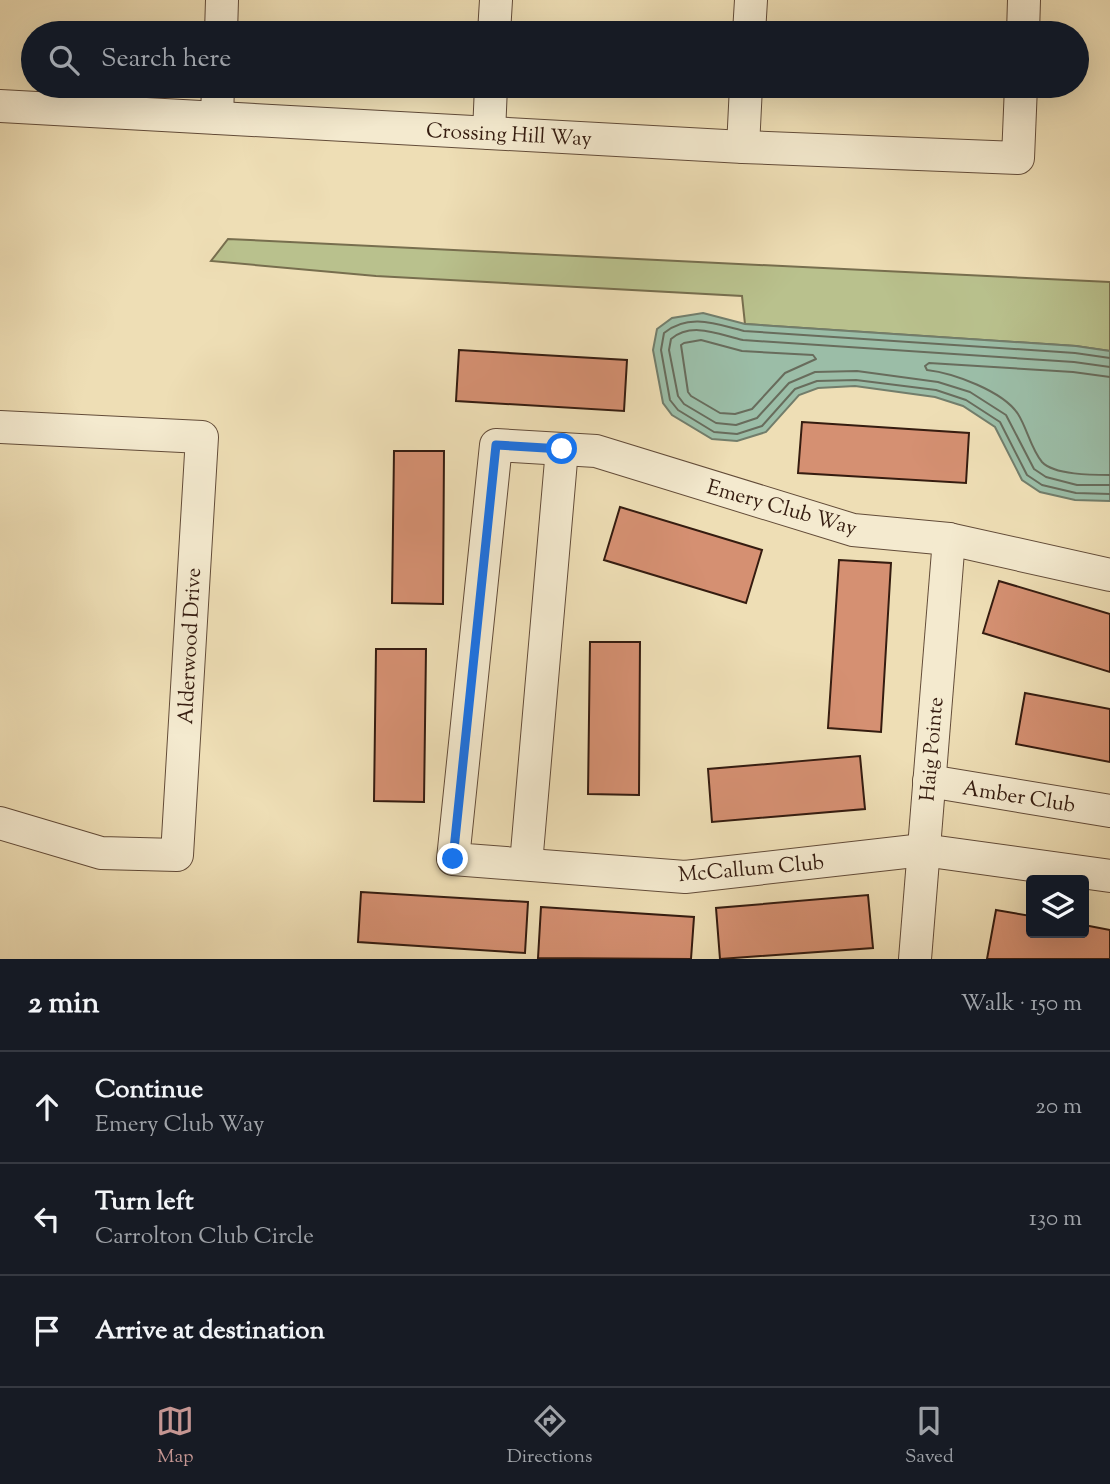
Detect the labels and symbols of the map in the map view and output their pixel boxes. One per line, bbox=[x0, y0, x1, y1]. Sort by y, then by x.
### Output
street label: Crossing Hill Way bbox=[425, 117, 593, 155]
route start bbox=[546, 433, 577, 464]
street label: Emery Club Way bbox=[703, 473, 861, 545]
street label: Alderwood Drive bbox=[172, 567, 210, 725]
street label: Haig Pointe bbox=[913, 696, 952, 803]
street label: Amber Club bbox=[960, 774, 1077, 822]
route end bbox=[437, 843, 468, 874]
street label: McCallum Club bbox=[677, 849, 825, 891]

